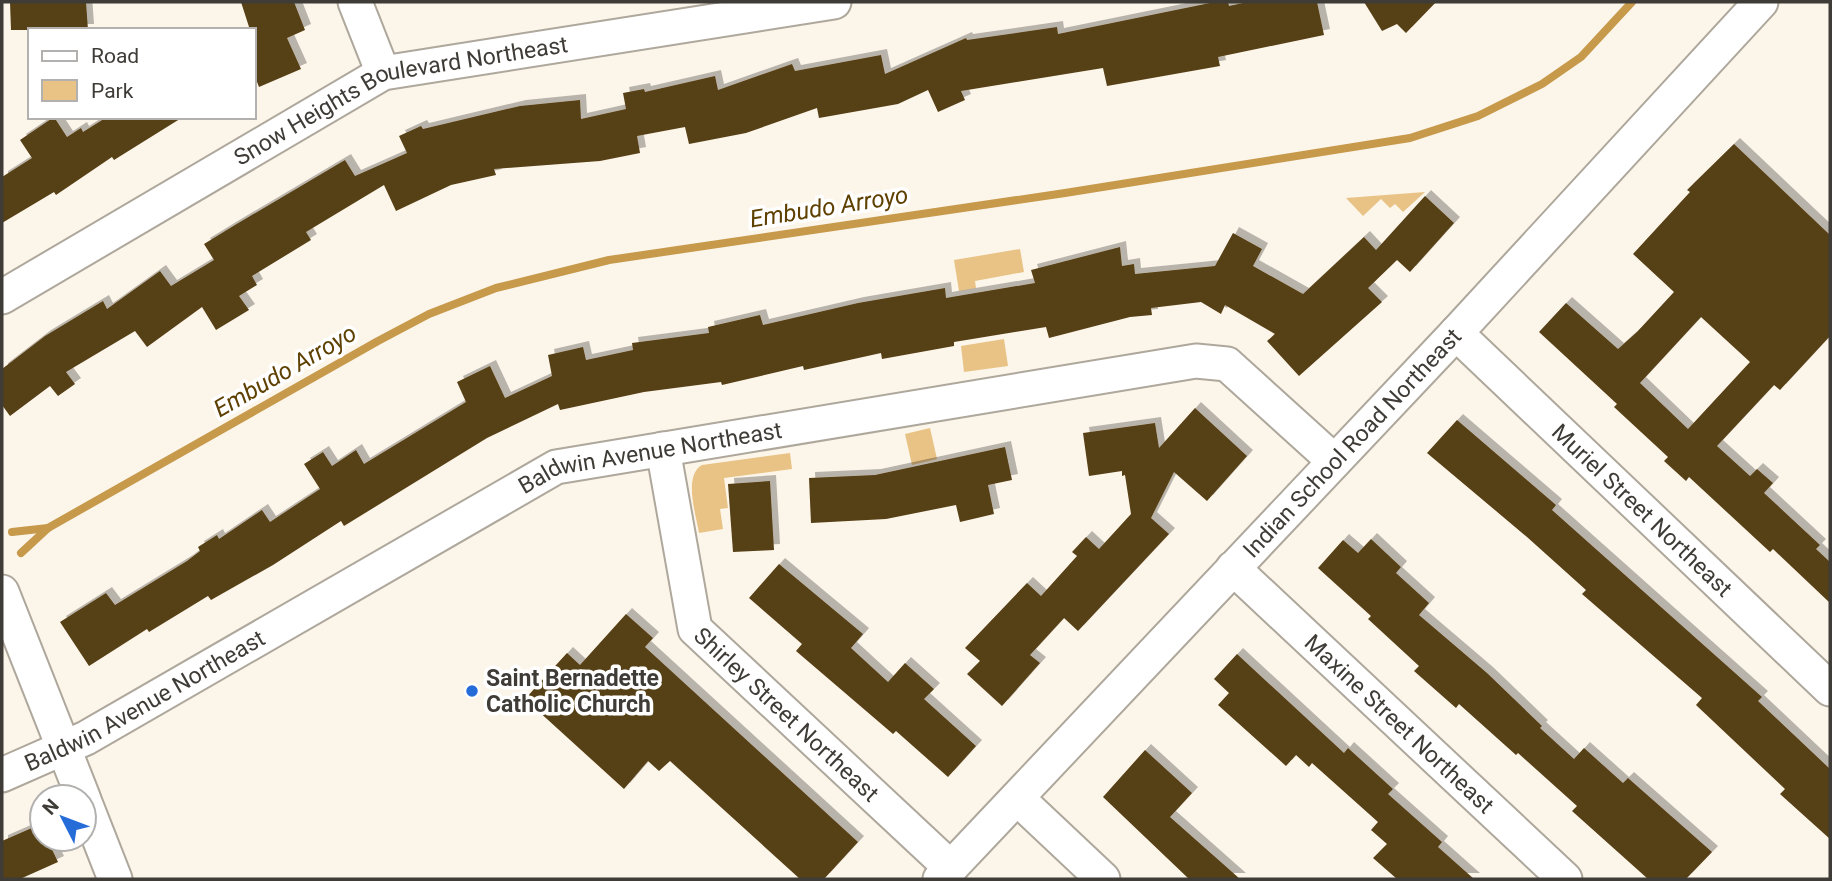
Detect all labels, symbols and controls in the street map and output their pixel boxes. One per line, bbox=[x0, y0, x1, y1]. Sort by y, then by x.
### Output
legend bbox=[28, 28, 256, 119]
street label: Snow Heights Boulevard Northeast bbox=[229, 31, 570, 172]
text: Road bbox=[91, 44, 139, 68]
text: Park bbox=[91, 79, 134, 103]
water label: Embudo Arroyo bbox=[748, 181, 910, 233]
water label: Embudo Arroyo bbox=[209, 319, 361, 423]
street label: Indian School Road Northeast bbox=[1238, 323, 1467, 563]
street label: Baldwin Avenue Northeast bbox=[514, 417, 784, 500]
street label: Muriel Street Northeast bbox=[1546, 419, 1737, 603]
street label: Shirley Street Northeast bbox=[688, 622, 884, 807]
street label: Baldwin Avenue Northeast bbox=[21, 625, 270, 777]
street label: Maxine Street Northeast bbox=[1299, 629, 1499, 819]
place label: Saint Bernadette Catholic Church bbox=[486, 665, 659, 718]
marker: Saint Bernadette Catholic Church bbox=[464, 683, 480, 699]
north arrow bbox=[28, 783, 98, 853]
text: N bbox=[38, 794, 64, 820]

